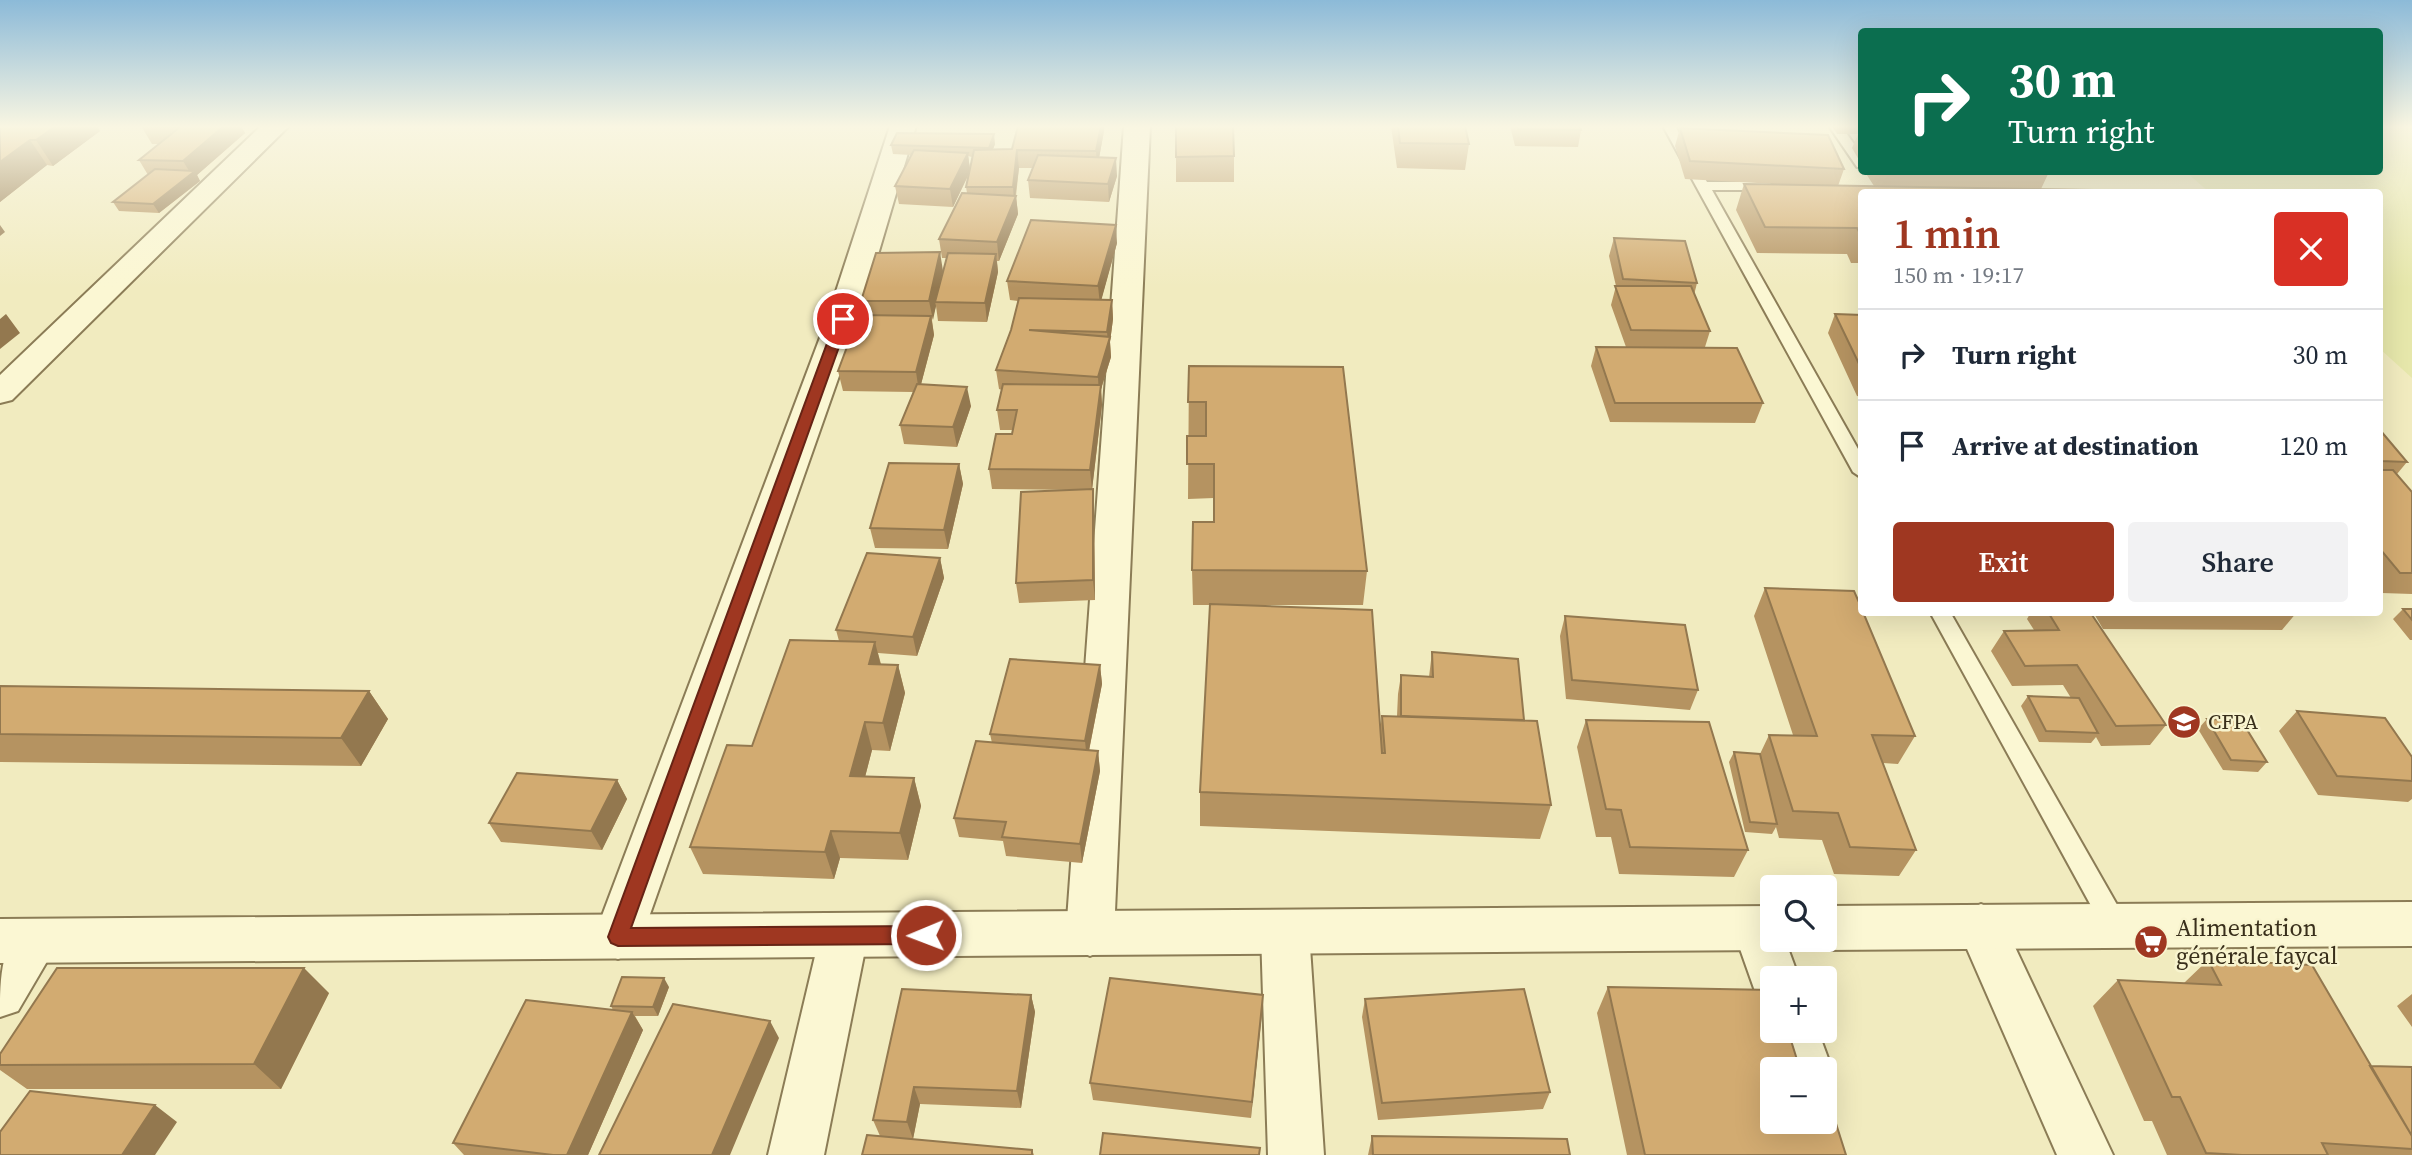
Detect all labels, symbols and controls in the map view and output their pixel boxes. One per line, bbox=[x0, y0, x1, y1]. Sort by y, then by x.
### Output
text: 30 m bbox=[2008, 46, 2116, 113]
icon: right bbox=[1893, 56, 1984, 147]
text: Turn right bbox=[2008, 110, 2154, 154]
text: 1 min bbox=[1893, 204, 2001, 262]
button: close bbox=[2274, 212, 2348, 286]
text: 150 m · 19:17 bbox=[1893, 259, 2024, 291]
pin bbox=[813, 289, 873, 349]
icon: arrive bbox=[824, 300, 862, 338]
icon: right bbox=[1893, 336, 1931, 374]
text: Turn right bbox=[1952, 337, 2076, 373]
text: 30 m bbox=[2293, 337, 2348, 373]
icon: arrive bbox=[1893, 427, 1931, 465]
text: Arrive at destination bbox=[1952, 428, 2199, 464]
text: 120 m bbox=[2280, 428, 2348, 464]
button: Exit bbox=[1893, 522, 2114, 602]
button: Share bbox=[2128, 522, 2348, 602]
school or university icon: CFPA bbox=[2165, 703, 2203, 741]
place label: CFPA bbox=[2208, 707, 2258, 736]
map controls bbox=[1760, 875, 1837, 1134]
button: search bbox=[1760, 875, 1837, 952]
position arrow bbox=[889, 898, 963, 972]
place label: Alimentation générale faycal bbox=[2176, 911, 2338, 972]
supermarket icon: Alimentation générale faycal bbox=[2132, 923, 2170, 961]
button: + bbox=[1760, 966, 1837, 1043]
button: − bbox=[1760, 1057, 1837, 1134]

